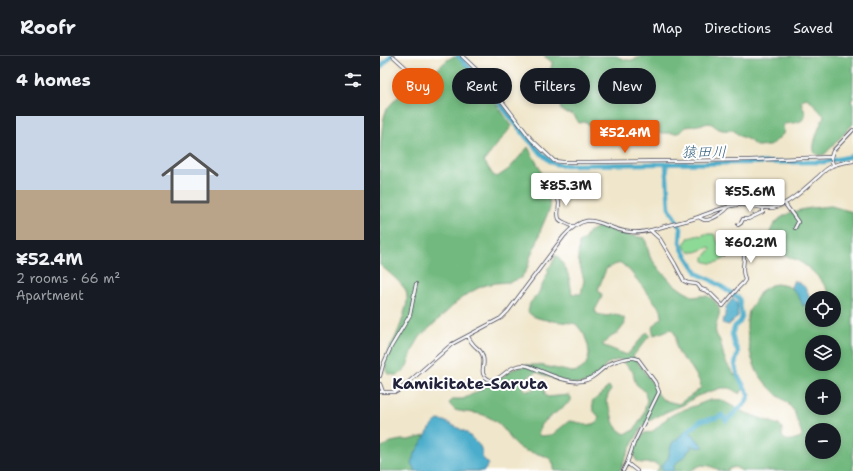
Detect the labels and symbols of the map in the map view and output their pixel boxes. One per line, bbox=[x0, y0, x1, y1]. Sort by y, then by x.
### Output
pin: ¥52.4M bbox=[592, 120, 658, 154]
water label: 猿田川 bbox=[681, 142, 727, 162]
pin: ¥85.3M bbox=[533, 173, 599, 207]
pin: ¥55.6M bbox=[717, 179, 783, 213]
pin: ¥60.2M bbox=[718, 230, 784, 264]
district label: Kamikitate-Saruta bbox=[392, 373, 548, 394]

